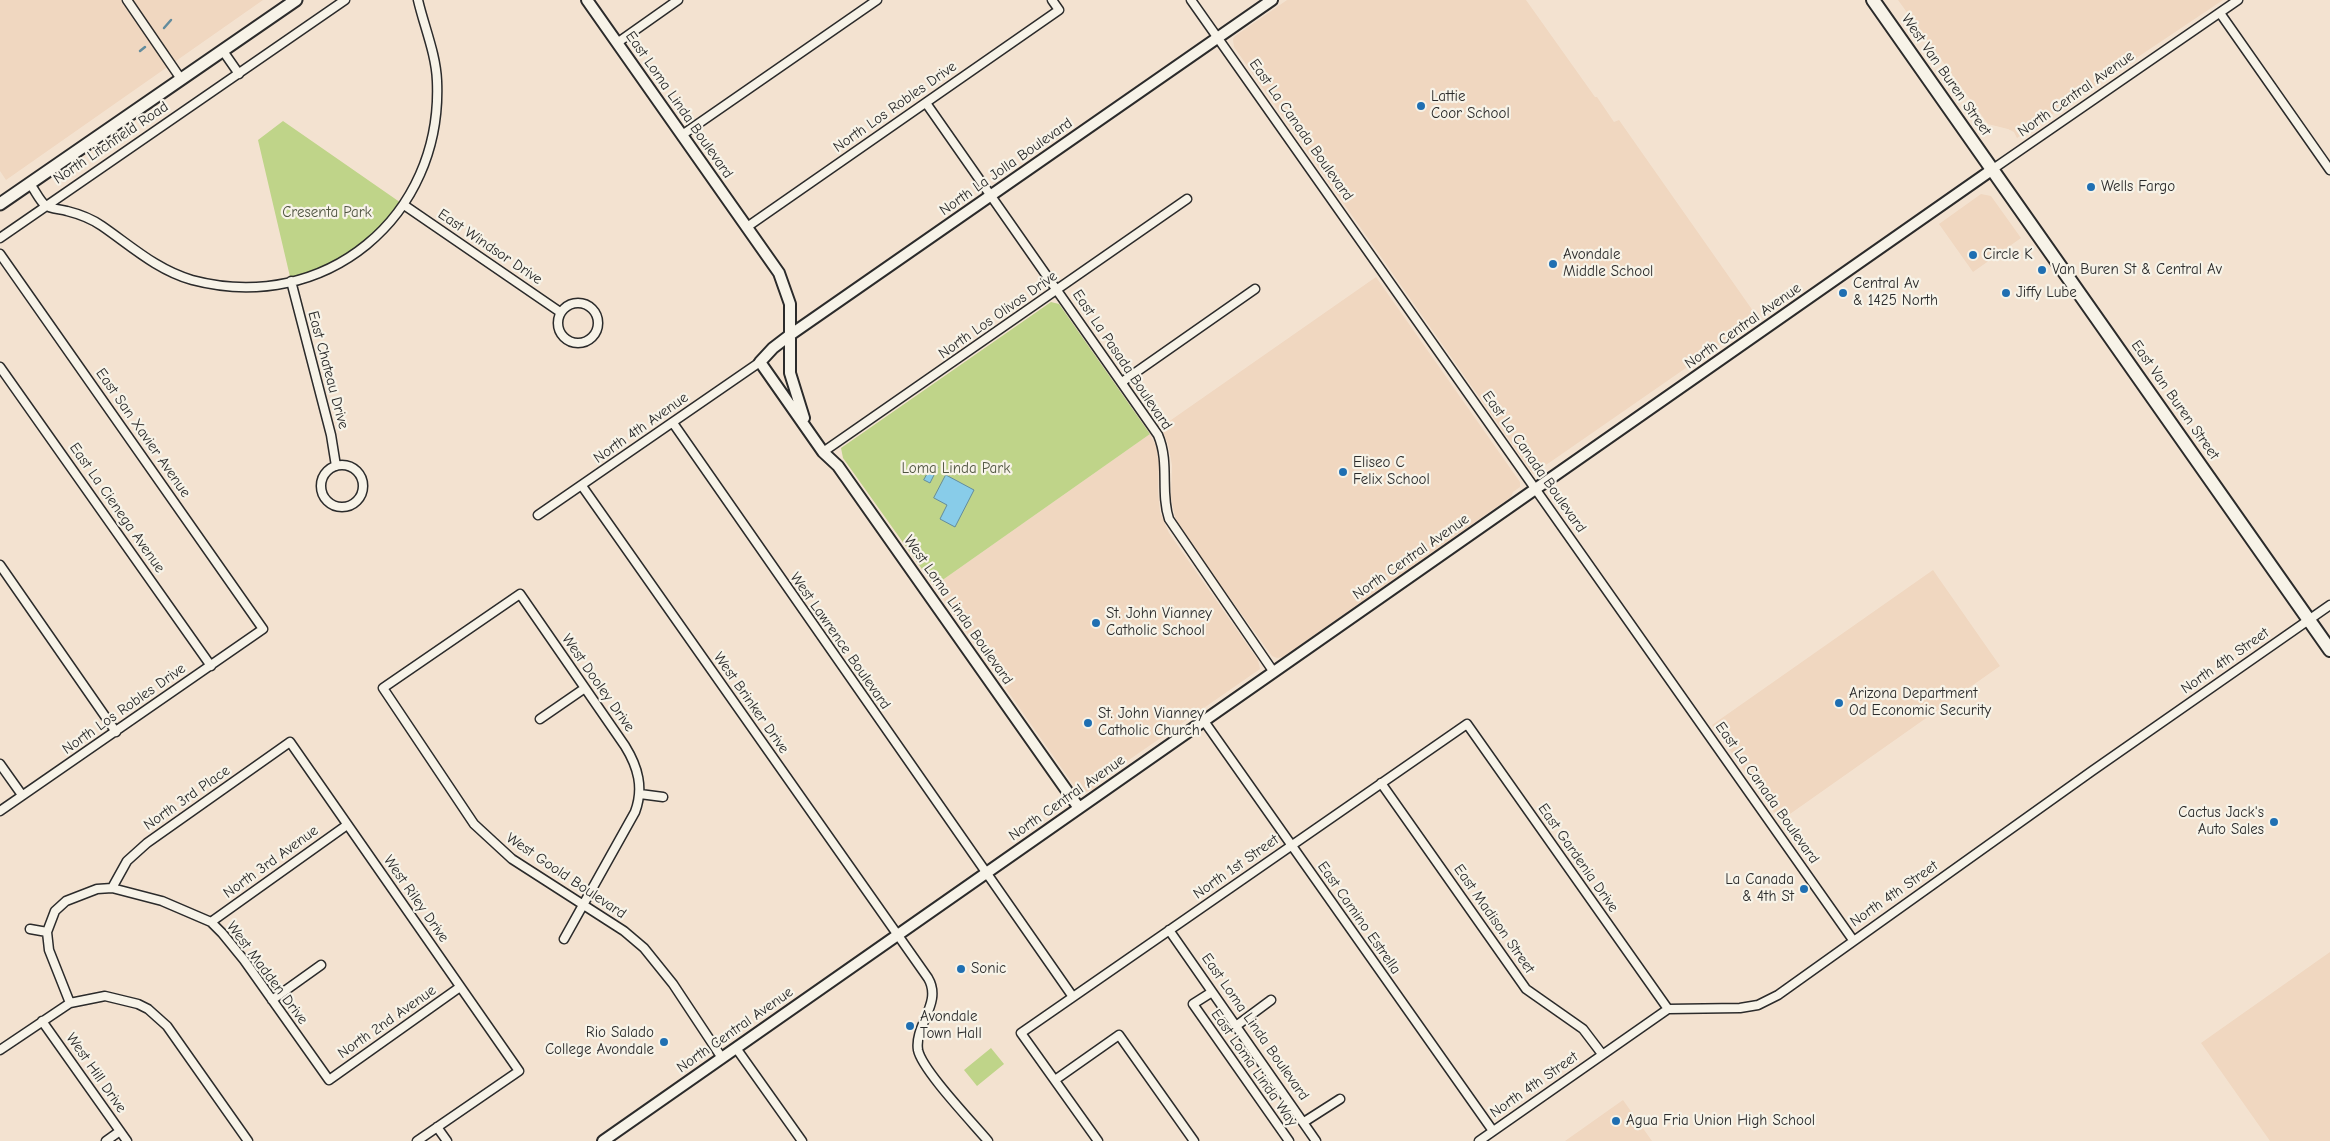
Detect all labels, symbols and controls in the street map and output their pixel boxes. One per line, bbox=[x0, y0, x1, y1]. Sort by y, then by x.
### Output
street label: West Van Buren Street bbox=[1897, 11, 1995, 139]
street label: East Loma Linda Boulevard bbox=[621, 28, 737, 182]
street label: North Central Avenue bbox=[2014, 47, 2138, 141]
street label: East La Canada Boulevard bbox=[1245, 56, 1357, 204]
street label: North Los Robles Drive bbox=[830, 58, 960, 156]
place label: Lattie Coor School bbox=[1431, 88, 1510, 123]
street label: North Litchfield Road bbox=[50, 98, 172, 188]
marker: Lattie Coor School bbox=[1415, 100, 1427, 112]
street label: North La Jolla Boulevard bbox=[936, 114, 1076, 220]
place label: Wells Fargo bbox=[2101, 178, 2175, 196]
marker: Wells Fargo bbox=[2085, 181, 2097, 193]
park label: Cresenta Park bbox=[282, 204, 372, 222]
street label: East Windsor Drive bbox=[434, 205, 546, 289]
place label: Avondale Middle School bbox=[1563, 246, 1653, 281]
place label: Circle K bbox=[1983, 246, 2033, 264]
marker: Circle K bbox=[1967, 249, 1979, 261]
marker: Avondale Middle School bbox=[1547, 258, 1559, 270]
place label: Van Buren St & Central Av bbox=[2052, 261, 2222, 279]
marker: Van Buren St & Central Av bbox=[2036, 264, 2048, 276]
street label: North Los Olivos Drive bbox=[935, 267, 1061, 363]
place label: Central Av & 1425 North bbox=[1853, 275, 1938, 310]
street label: North Central Avenue bbox=[1681, 279, 1805, 373]
place label: Jiffy Lube bbox=[2016, 284, 2077, 302]
street label: East La Pasada Boulevard bbox=[1068, 286, 1176, 434]
marker: Central Av & 1425 North bbox=[1837, 287, 1849, 299]
marker: Jiffy Lube bbox=[2000, 287, 2012, 299]
street label: East Chateau Drive bbox=[304, 309, 352, 431]
street label: East Van Buren Street bbox=[2127, 337, 2223, 463]
street label: East San Xavier Avenue bbox=[92, 365, 194, 501]
street label: East La Canada Boulevard bbox=[1478, 388, 1590, 536]
street label: North 4th Avenue bbox=[590, 389, 692, 467]
street label: East La Cienega Avenue bbox=[65, 440, 169, 576]
place label: Eliseo C Felix School bbox=[1353, 454, 1430, 489]
park label: Loma Linda Park bbox=[902, 460, 1010, 478]
marker: Eliseo C Felix School bbox=[1337, 466, 1349, 478]
street label: North Central Avenue bbox=[1349, 510, 1473, 604]
street label: West Loma Linda Boulevard bbox=[900, 532, 1016, 688]
street label: West Lawrence Boulevard bbox=[786, 569, 894, 713]
place label: St. John Vianney Catholic School bbox=[1106, 605, 1212, 640]
marker: St. John Vianney Catholic School bbox=[1090, 617, 1102, 629]
street label: North 4th Street bbox=[2178, 624, 2272, 698]
street label: West Dooley Drive bbox=[558, 631, 638, 735]
street label: West Brinker Drive bbox=[709, 649, 793, 757]
street label: North Los Robles Drive bbox=[59, 660, 189, 758]
place label: Arizona Department Od Economic Security bbox=[1849, 685, 1991, 720]
marker: Arizona Department Od Economic Security bbox=[1833, 697, 1845, 709]
place label: St. John Vianney Catholic Church bbox=[1098, 705, 1204, 740]
marker: St. John Vianney Catholic Church bbox=[1082, 717, 1094, 729]
street label: East La Canada Boulevard bbox=[1711, 719, 1823, 867]
street label: North Central Avenue bbox=[1005, 751, 1129, 845]
street label: North 3rd Place bbox=[140, 762, 234, 834]
street label: East Gardenia Drive bbox=[1534, 800, 1622, 916]
place label: Cactus Jack's Auto Sales bbox=[2178, 804, 2264, 839]
marker: Cactus Jack's Auto Sales bbox=[2268, 816, 2280, 828]
street label: North 3rd Avenue bbox=[220, 822, 322, 902]
street label: West Goold Boulevard bbox=[503, 829, 629, 923]
street label: North 1st Street bbox=[1190, 831, 1282, 903]
street label: West Riley Drive bbox=[379, 852, 453, 946]
street label: North 4th Street bbox=[1847, 857, 1941, 931]
street label: East Camino Estrella bbox=[1313, 858, 1405, 978]
street label: East Madison Street bbox=[1450, 861, 1538, 977]
place label: La Canada & 4th St bbox=[1725, 871, 1794, 906]
marker: La Canada & 4th St bbox=[1798, 883, 1810, 895]
street label: West Madden Drive bbox=[222, 918, 312, 1028]
street label: East Loma Linda Boulevard bbox=[1197, 950, 1313, 1104]
place label: Sonic bbox=[971, 960, 1006, 978]
marker: Sonic bbox=[955, 963, 967, 975]
street label: North 2nd Avenue bbox=[334, 981, 440, 1063]
street label: North Central Avenue bbox=[673, 983, 797, 1077]
street label: East Loma Linda Way bbox=[1207, 1006, 1301, 1130]
place label: Avondale Town Hall bbox=[920, 1008, 982, 1043]
marker: Avondale Town Hall bbox=[904, 1020, 916, 1032]
place label: Rio Salado College Avondale bbox=[545, 1024, 654, 1059]
street label: West Hill Drive bbox=[62, 1030, 130, 1116]
marker: Rio Salado College Avondale bbox=[658, 1036, 670, 1048]
street label: North 4th Street bbox=[1487, 1048, 1581, 1122]
place label: Agua Fria Union High School bbox=[1626, 1112, 1815, 1130]
marker: Agua Fria Union High School bbox=[1610, 1115, 1622, 1127]

